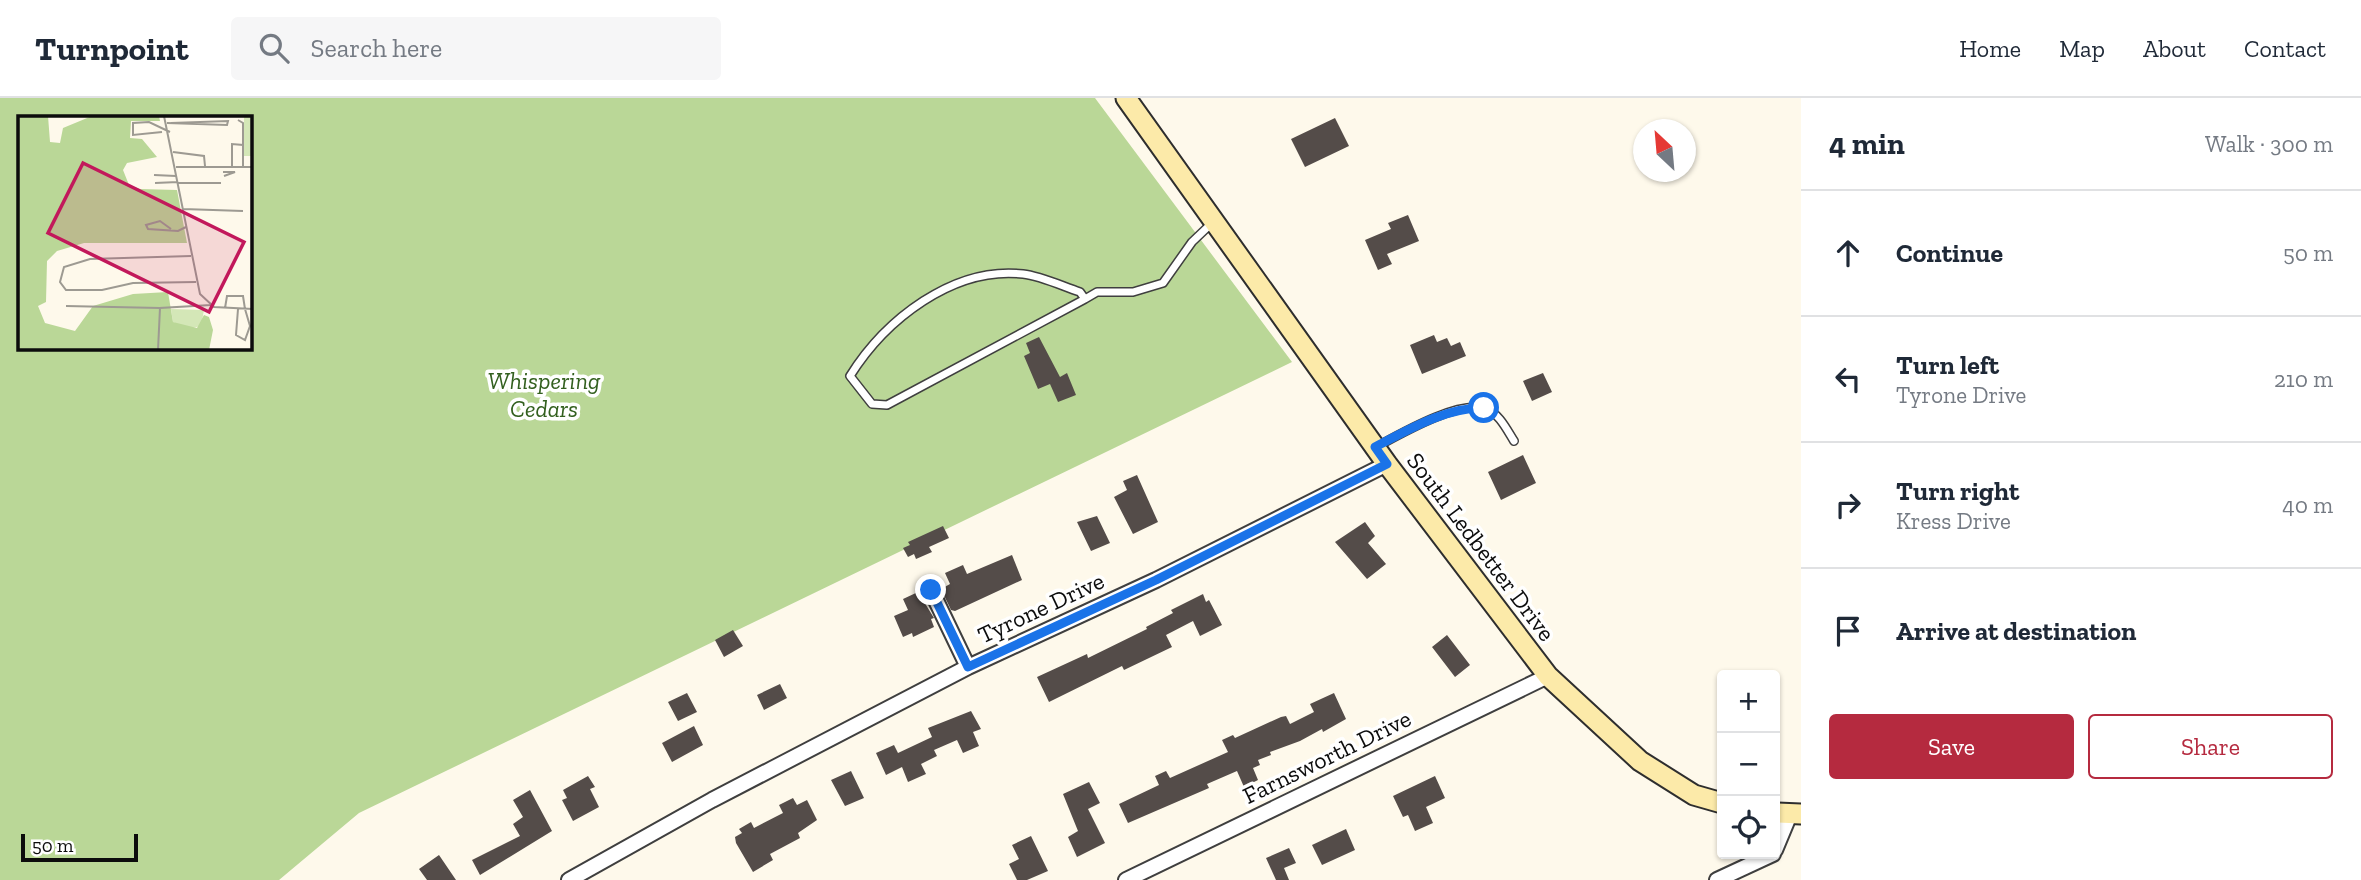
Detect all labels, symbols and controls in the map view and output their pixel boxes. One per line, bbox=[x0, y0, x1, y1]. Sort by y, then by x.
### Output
search box bbox=[231, 17, 721, 80]
text: Turnpoint bbox=[35, 29, 189, 68]
icon: search bbox=[255, 29, 293, 67]
text: Search here bbox=[311, 32, 442, 64]
text: Home bbox=[1959, 34, 2021, 63]
text: Map bbox=[2059, 34, 2105, 63]
text: About bbox=[2143, 34, 2206, 63]
text: Contact bbox=[2244, 34, 2326, 63]
inset map bbox=[18, 116, 252, 350]
north arrow bbox=[1633, 119, 1696, 182]
text: 4 min bbox=[1829, 126, 1905, 162]
text: Walk · 300 m bbox=[2205, 130, 2333, 158]
icon: ahead bbox=[1829, 234, 1867, 272]
text: Continue bbox=[1896, 237, 2003, 269]
text: 50 m bbox=[2283, 239, 2333, 267]
text: Turn left bbox=[1896, 349, 1999, 381]
icon: left bbox=[1829, 360, 1867, 398]
text: 210 m bbox=[2274, 365, 2333, 393]
park label: Whispering Cedars bbox=[488, 366, 601, 423]
text: Tyrone Drive bbox=[1896, 381, 2026, 409]
route start bbox=[1468, 392, 1499, 423]
street label: South Ledbetter Drive bbox=[1401, 447, 1562, 647]
text: Turn right bbox=[1896, 475, 2019, 507]
icon: right bbox=[1829, 486, 1867, 524]
text: 40 m bbox=[2282, 491, 2333, 519]
text: Kress Drive bbox=[1896, 507, 2011, 535]
street label: Tyrone Drive bbox=[973, 566, 1109, 649]
route end bbox=[915, 574, 946, 605]
icon: arrive bbox=[1829, 612, 1867, 650]
text: Arrive at destination bbox=[1896, 615, 2136, 647]
map controls bbox=[1717, 670, 1780, 859]
button: + bbox=[1717, 670, 1780, 733]
street label: Farnsworth Drive bbox=[1238, 703, 1416, 810]
button: Save bbox=[1829, 714, 2074, 779]
button: Share bbox=[2088, 714, 2333, 779]
button: − bbox=[1717, 733, 1780, 796]
button: locate bbox=[1717, 796, 1780, 859]
scale bar bbox=[21, 831, 138, 863]
text: 50 m bbox=[32, 834, 73, 857]

